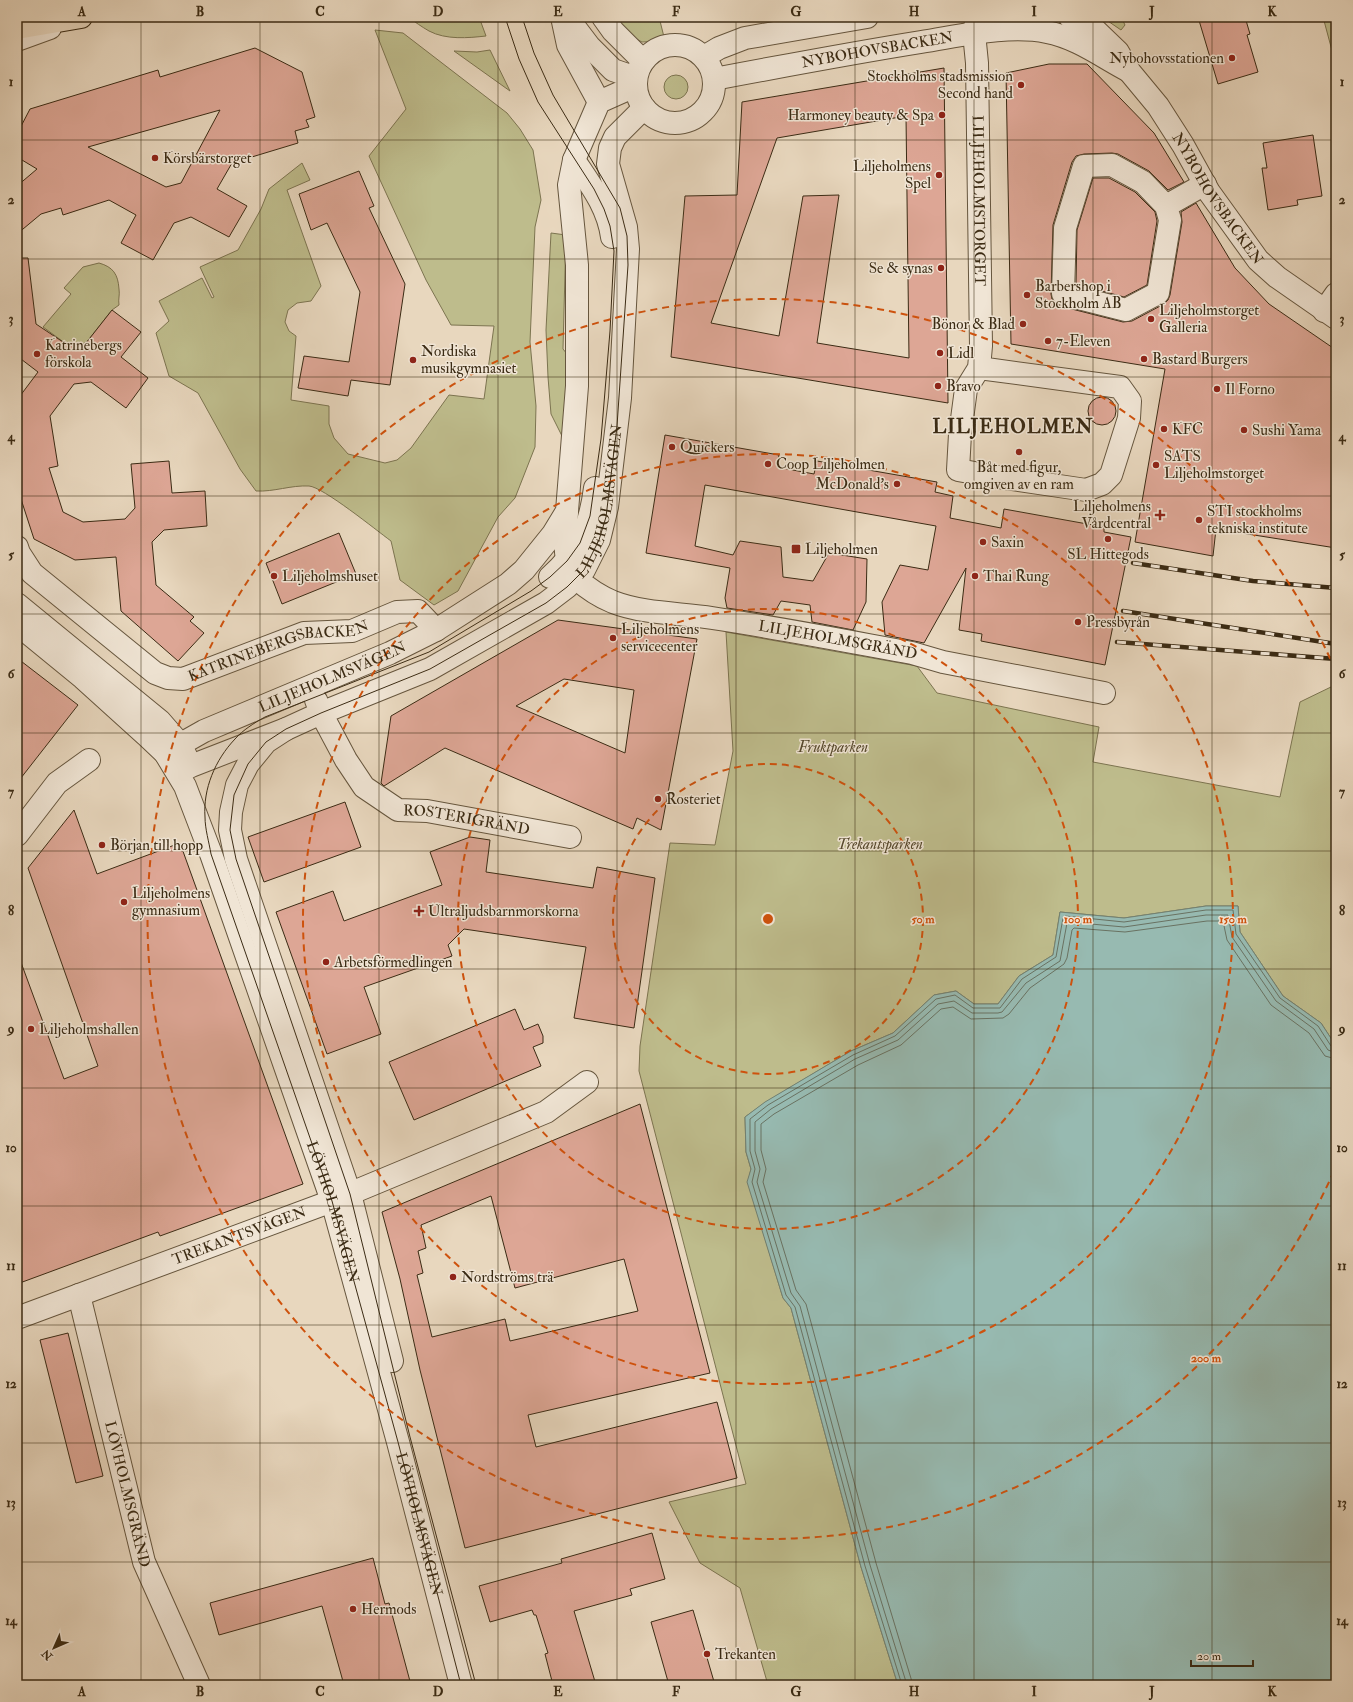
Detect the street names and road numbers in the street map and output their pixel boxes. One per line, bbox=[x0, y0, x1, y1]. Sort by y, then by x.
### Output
street label: NYBOHOVSBACKEN bbox=[800, 27, 955, 72]
street label: LILJEHOLMSTORGET bbox=[968, 115, 990, 286]
street label: NYBOHOVSBACKEN bbox=[1168, 129, 1268, 269]
street label: LILJEHOLMSVÄGEN bbox=[572, 423, 626, 582]
street label: KATRINEBERGSBACKEN bbox=[185, 615, 372, 686]
street label: LILJEHOLMSGRÄND bbox=[757, 616, 919, 663]
street label: LILJEHOLMSVÄGEN bbox=[256, 637, 410, 717]
street label: ROSTERIGRÄND bbox=[403, 801, 531, 839]
street label: LÖVHOLMSVÄGEN bbox=[302, 1138, 364, 1285]
street label: TREKANTSVÄGEN bbox=[169, 1202, 309, 1269]
street label: LÖVHOLMSGRÄND bbox=[101, 1419, 154, 1569]
street label: LÖVHOLMSVÄGEN bbox=[392, 1450, 447, 1598]

